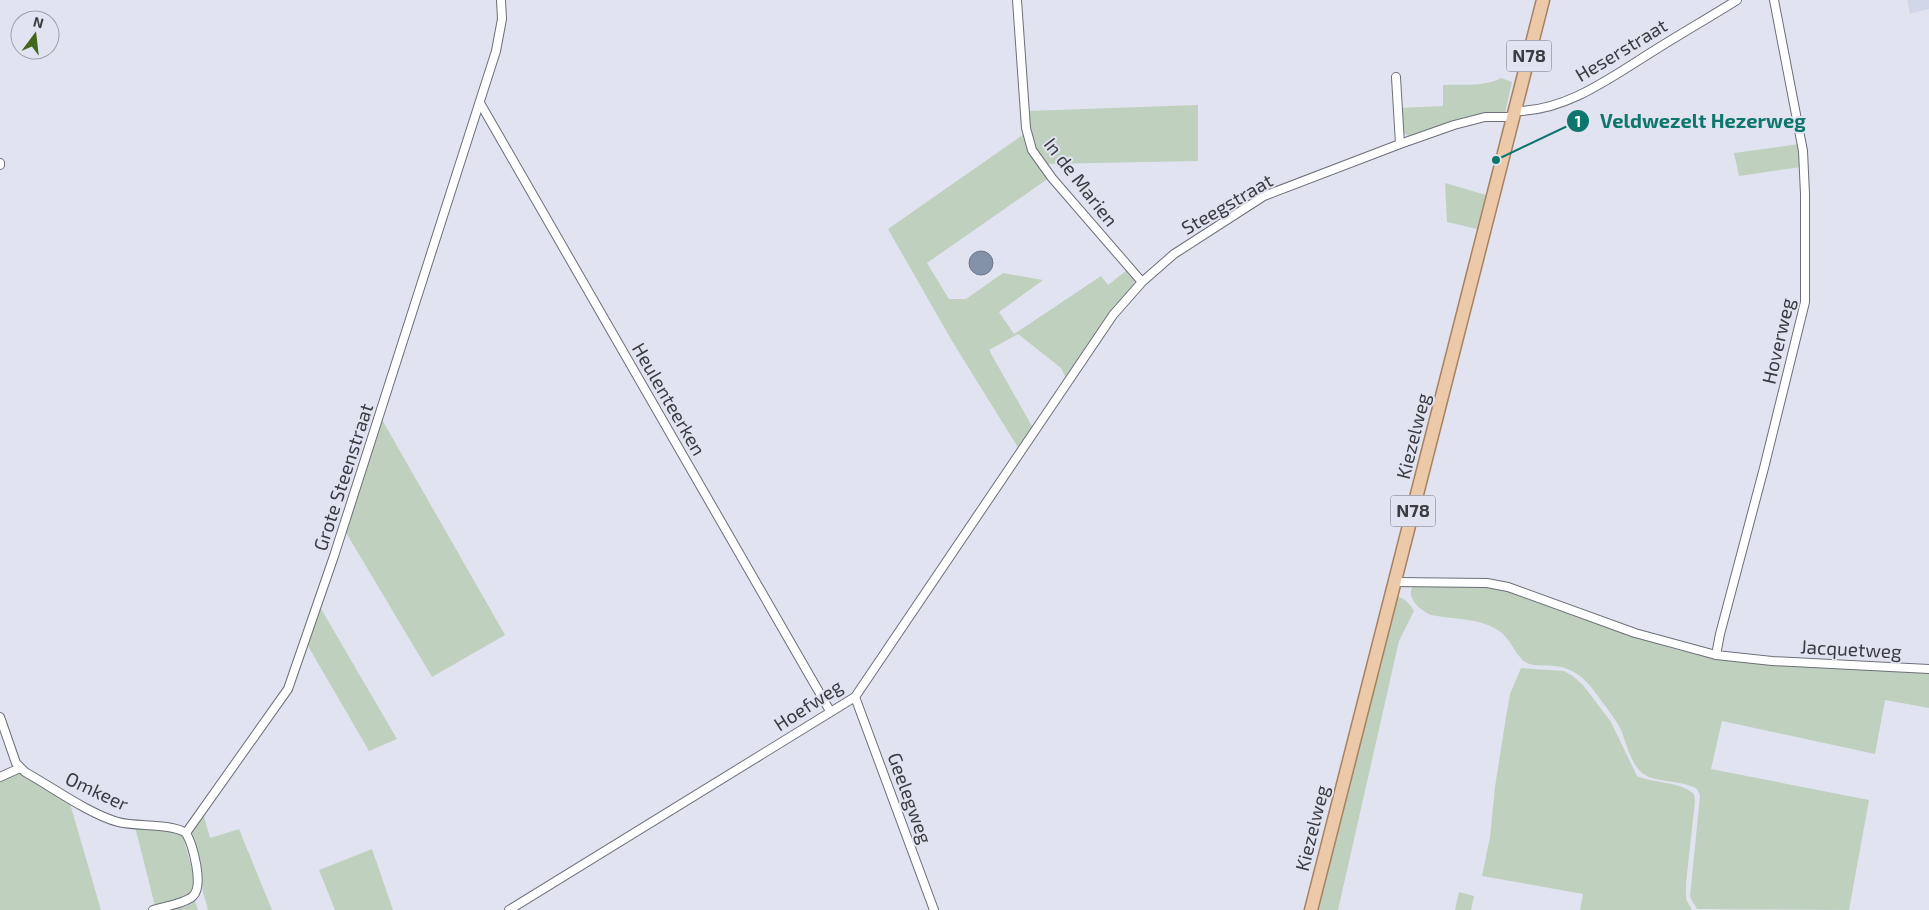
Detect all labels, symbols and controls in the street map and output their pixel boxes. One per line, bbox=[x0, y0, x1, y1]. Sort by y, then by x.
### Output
north arrow bbox=[10, 10, 60, 60]
text: N bbox=[31, 12, 46, 31]
street label: Heserstraat bbox=[1571, 13, 1671, 86]
road number: N78 bbox=[1506, 40, 1552, 72]
callout: Veldwezelt Hezerweg bbox=[1565, 104, 1816, 139]
text: Veldwezelt Hezerweg bbox=[1600, 108, 1806, 132]
text: 1 bbox=[1575, 112, 1581, 130]
street label: In de Marien bbox=[1040, 133, 1123, 231]
street label: Steegstraat bbox=[1177, 168, 1276, 239]
street label: Hoverweg bbox=[1756, 295, 1799, 386]
street label: Heulenteerken bbox=[628, 338, 711, 459]
street label: Kiezelweg bbox=[1391, 390, 1434, 481]
street label: Grote Steenstraat bbox=[308, 400, 377, 553]
road number: N78 bbox=[1390, 496, 1436, 526]
street label: Jacquetweg bbox=[1800, 634, 1903, 663]
street label: Hoefweg bbox=[769, 674, 847, 735]
street label: Geelegweg bbox=[883, 749, 938, 847]
street label: Omkeer bbox=[62, 766, 133, 815]
street label: Kiezelweg bbox=[1290, 782, 1333, 873]

